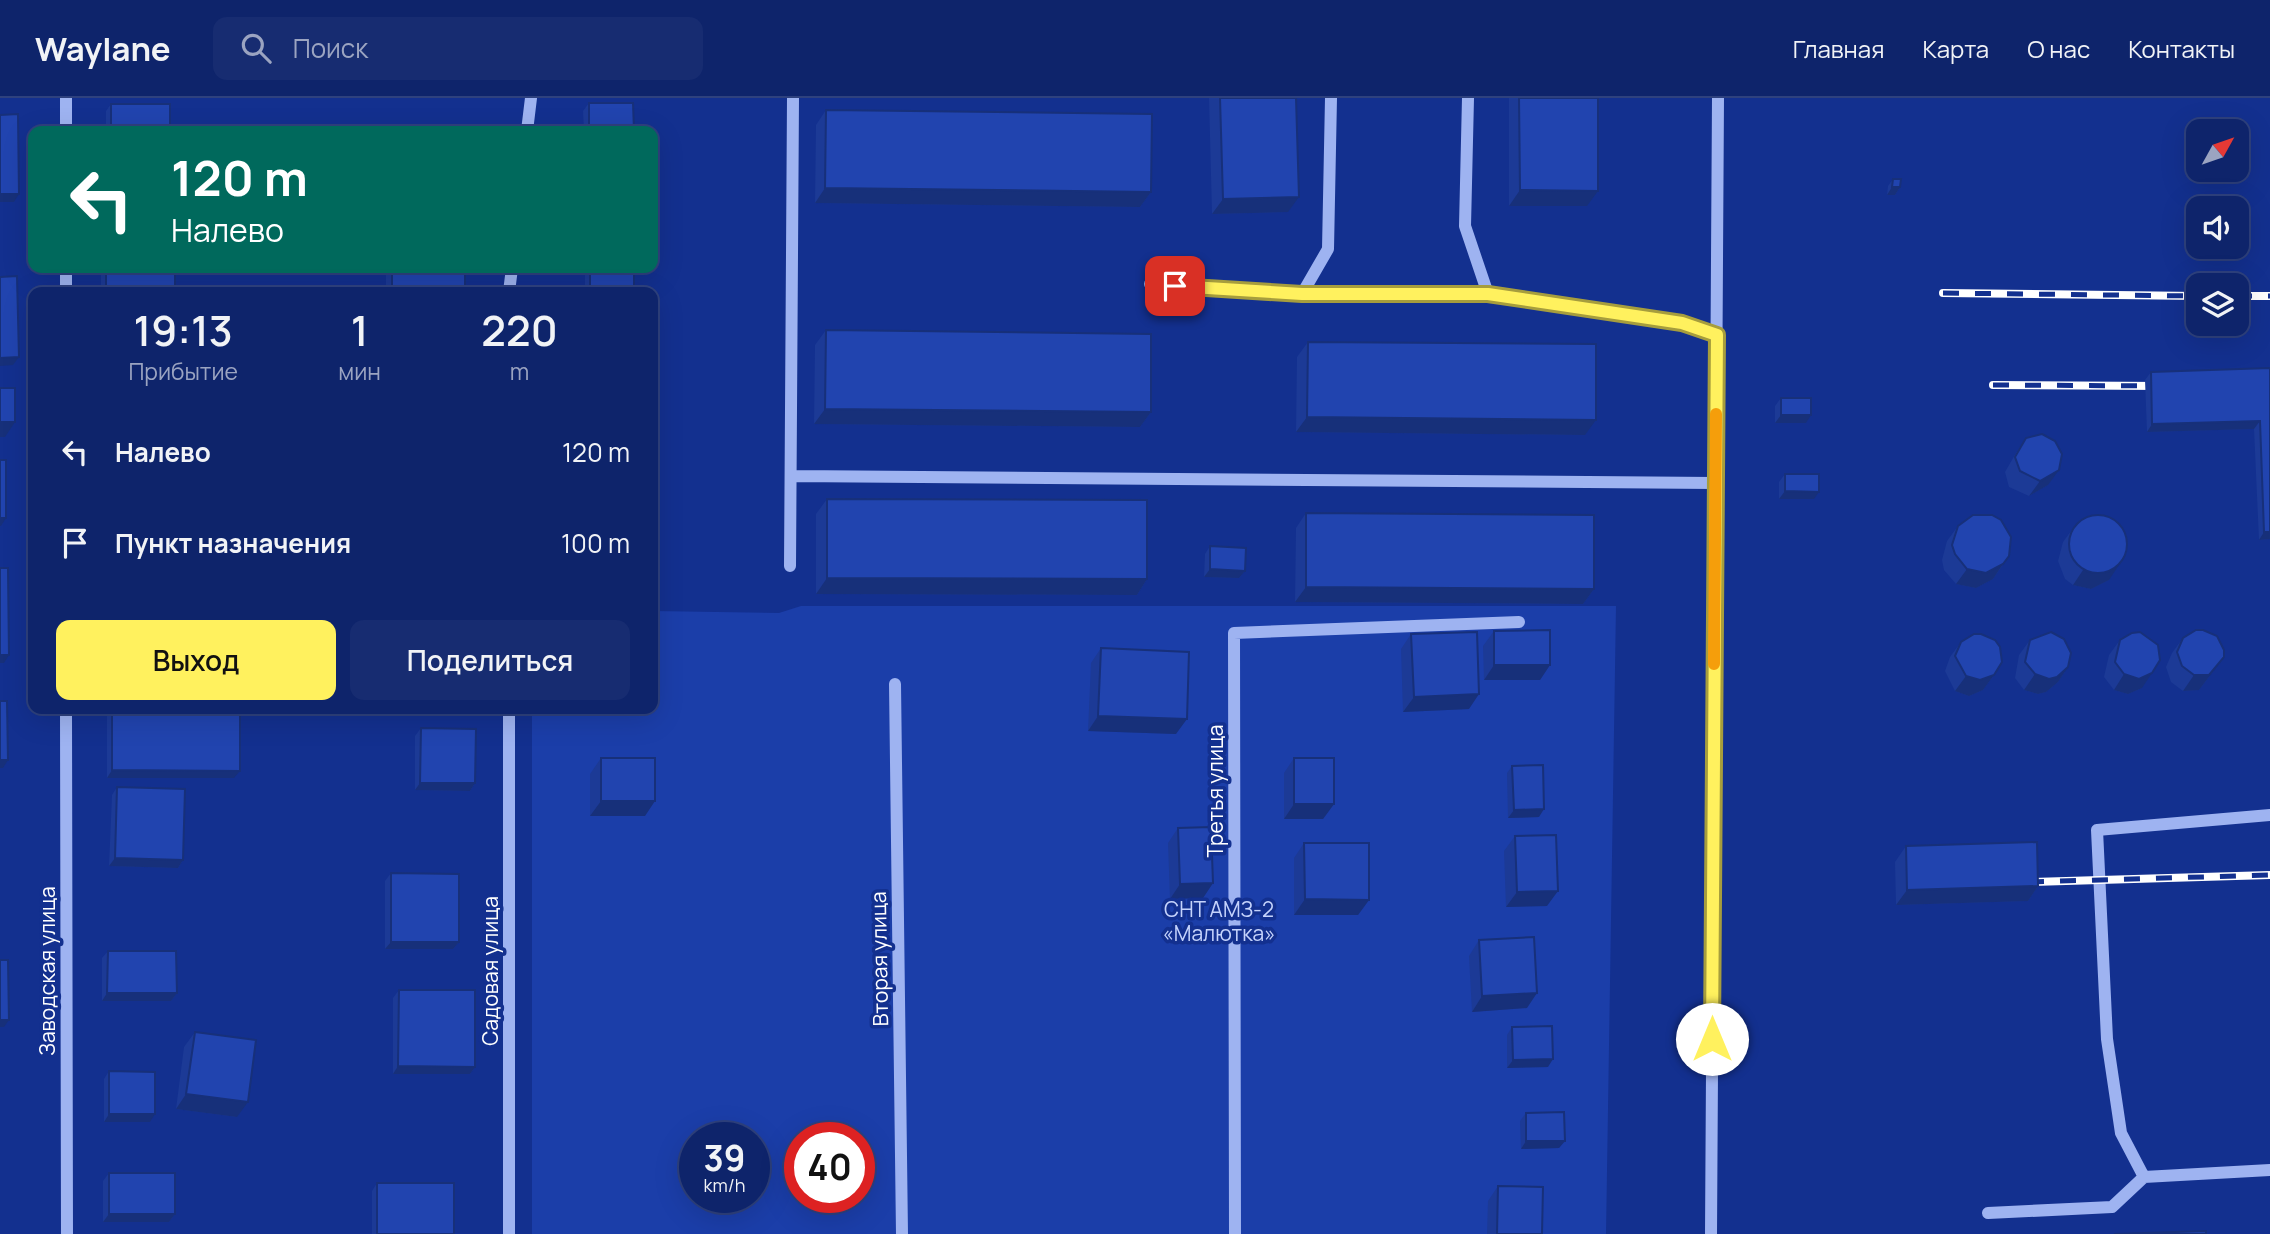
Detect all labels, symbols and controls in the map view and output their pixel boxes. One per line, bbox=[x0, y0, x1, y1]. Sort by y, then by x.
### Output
search box bbox=[213, 17, 703, 80]
text: Waylane bbox=[35, 26, 171, 71]
icon: search bbox=[237, 29, 275, 67]
text: Поиск bbox=[293, 30, 368, 66]
text: Главная bbox=[1793, 32, 1884, 65]
text: Карта bbox=[1922, 32, 1989, 65]
text: О нас bbox=[2027, 32, 2090, 65]
text: Контакты bbox=[2128, 32, 2235, 65]
north arrow bbox=[2186, 119, 2249, 182]
map controls bbox=[2186, 119, 2249, 336]
text: 120 m bbox=[171, 144, 308, 211]
icon: left bbox=[56, 154, 147, 245]
button: sound bbox=[2186, 196, 2249, 259]
text: Налево bbox=[171, 208, 284, 252]
pin bbox=[1145, 256, 1205, 316]
icon: arrive bbox=[1156, 267, 1194, 305]
button: layers bbox=[2186, 273, 2249, 336]
text: 19:13 bbox=[134, 301, 233, 359]
text: 1 bbox=[351, 301, 369, 359]
text: 220 bbox=[481, 301, 558, 359]
text: Прибытие bbox=[128, 355, 238, 387]
text: мин bbox=[338, 355, 381, 387]
text: m bbox=[510, 355, 529, 387]
icon: left bbox=[56, 433, 94, 471]
text: Налево bbox=[115, 434, 211, 470]
text: 120 m bbox=[562, 434, 630, 470]
icon: arrive bbox=[56, 524, 94, 562]
text: Пункт назначения bbox=[115, 525, 351, 561]
text: 100 m bbox=[561, 525, 630, 561]
button: Выход bbox=[56, 620, 336, 700]
button: Поделиться bbox=[350, 620, 630, 700]
street label: Третья улица bbox=[1201, 724, 1229, 858]
street label: Заводская улица bbox=[33, 886, 61, 1056]
street label: Вторая улица bbox=[864, 891, 894, 1027]
park label: СНТ АМЗ-2 «Малютка» bbox=[1163, 895, 1275, 947]
street label: Садовая улица bbox=[476, 896, 504, 1046]
position arrow bbox=[1675, 1002, 1749, 1076]
speed limit sign: 40 bbox=[784, 1122, 875, 1213]
text: 39 bbox=[703, 1134, 746, 1182]
text: km/h bbox=[704, 1173, 745, 1197]

